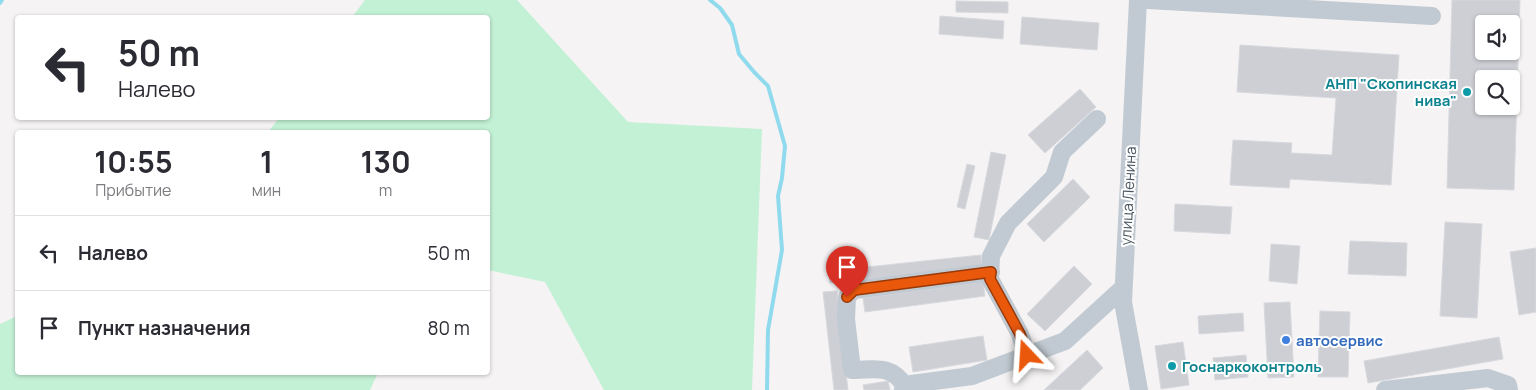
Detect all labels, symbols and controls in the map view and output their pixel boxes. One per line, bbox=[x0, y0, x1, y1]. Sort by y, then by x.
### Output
map controls bbox=[1475, 15, 1520, 115]
button: sound bbox=[1475, 15, 1520, 60]
text: 50 m bbox=[118, 29, 200, 77]
icon: left bbox=[35, 35, 100, 100]
button: search bbox=[1475, 70, 1520, 115]
place label: АНП "Скопинская нива" bbox=[1325, 73, 1457, 111]
text: Налево bbox=[118, 74, 196, 104]
marker: АНП "Скопинская нива" bbox=[1461, 86, 1473, 98]
text: 10:55 bbox=[94, 141, 173, 182]
text: 1 bbox=[260, 141, 273, 182]
text: 130 bbox=[360, 141, 411, 182]
street label: улица Ленина bbox=[1115, 146, 1141, 246]
text: Прибытие bbox=[95, 179, 171, 201]
text: мин bbox=[252, 179, 281, 201]
text: m bbox=[379, 179, 392, 201]
icon: left bbox=[35, 239, 63, 267]
text: Налево bbox=[78, 240, 148, 266]
text: 50 m bbox=[428, 240, 470, 266]
pin bbox=[826, 246, 868, 297]
icon: arrive bbox=[833, 253, 861, 281]
icon: arrive bbox=[35, 314, 63, 342]
text: Пункт назначения bbox=[78, 315, 251, 341]
text: 80 m bbox=[427, 315, 470, 341]
position arrow bbox=[1000, 328, 1052, 380]
place label: автосервис bbox=[1296, 330, 1384, 351]
marker: автосервис bbox=[1280, 334, 1292, 346]
place label: Госнаркоконтроль bbox=[1182, 356, 1322, 377]
marker: Госнаркоконтроль bbox=[1166, 360, 1178, 372]

